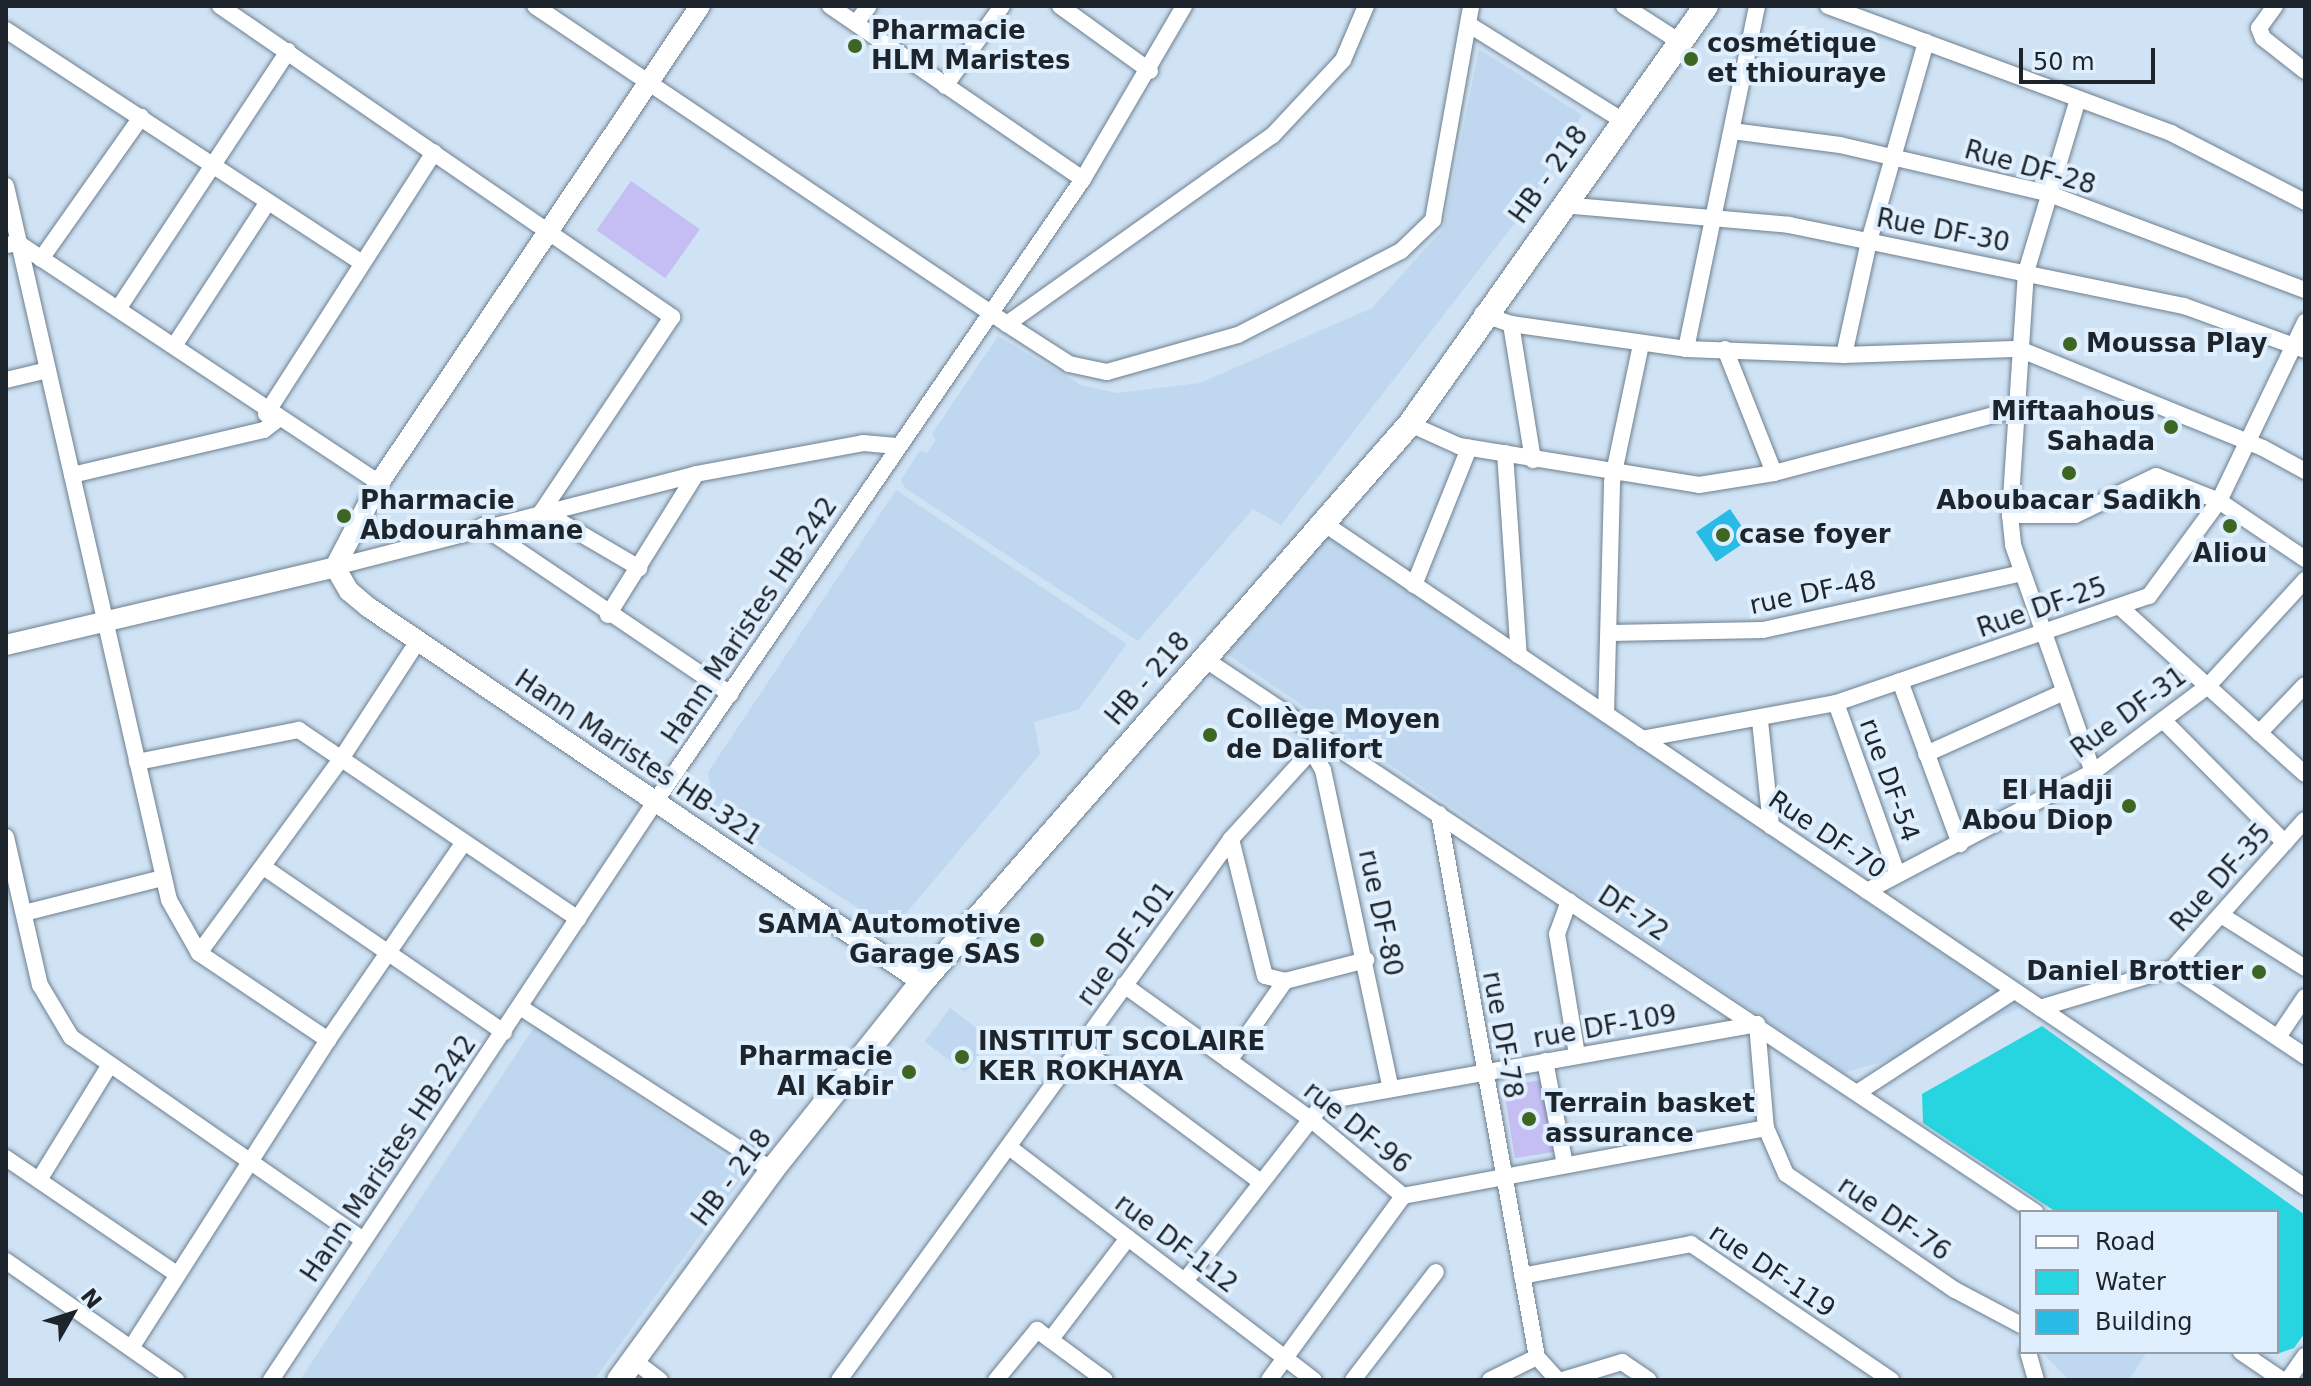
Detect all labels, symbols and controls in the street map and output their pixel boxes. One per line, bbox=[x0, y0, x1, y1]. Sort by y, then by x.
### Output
place label: Pharmacie HLM Maristes bbox=[871, 15, 1070, 76]
place label: cosmétique et thiouraye bbox=[1707, 28, 1886, 90]
scale bar bbox=[2023, 32, 2159, 82]
marker: Pharmacie HLM Maristes bbox=[846, 37, 864, 55]
text: 50 m bbox=[2033, 48, 2095, 76]
marker: cosmétique et thiouraye bbox=[1682, 50, 1700, 68]
street label: HB - 218 bbox=[1503, 120, 1595, 230]
street label: Rue DF-28 bbox=[1961, 134, 2099, 202]
street label: Rue DF-30 bbox=[1874, 203, 2012, 259]
place label: Moussa Play bbox=[2086, 328, 2267, 360]
marker: Moussa Play bbox=[2061, 335, 2079, 353]
place label: Miftaahous Sahada bbox=[1991, 396, 2155, 458]
marker: Miftaahous Sahada bbox=[2162, 418, 2180, 436]
marker: Aboubacar Sadikh bbox=[2060, 464, 2078, 482]
place label: Pharmacie Abdourahmane bbox=[360, 485, 583, 546]
place label: Aboubacar Sadikh bbox=[1936, 485, 2202, 517]
street label: Hann Maristes HB-242 bbox=[656, 492, 844, 750]
marker: Pharmacie Abdourahmane bbox=[335, 507, 353, 525]
marker: Aliou bbox=[2221, 517, 2239, 535]
place label: case foyer bbox=[1739, 519, 1891, 551]
marker: case foyer bbox=[1714, 526, 1732, 544]
place label: Aliou bbox=[2193, 538, 2267, 570]
street label: rue DF-48 bbox=[1747, 564, 1879, 622]
street label: Rue DF-25 bbox=[1973, 571, 2111, 645]
street label: HB - 218 bbox=[1099, 626, 1197, 732]
street label: Rue DF-31 bbox=[2065, 661, 2193, 765]
street label: Hann Maristes HB-321 bbox=[509, 664, 767, 852]
place label: Collège Moyen de Dalifort bbox=[1226, 704, 1441, 766]
street label: rue DF-54 bbox=[1852, 714, 1926, 846]
marker: Collège Moyen de Dalifort bbox=[1201, 726, 1219, 744]
place label: El Hadji Abou Diop bbox=[1962, 775, 2113, 836]
street label: Rue DF-70 bbox=[1762, 784, 1892, 886]
marker: El Hadji Abou Diop bbox=[2120, 797, 2138, 815]
street label: Rue DF-35 bbox=[2164, 817, 2278, 939]
street label: rue DF-80 bbox=[1351, 847, 1409, 979]
street label: rue DF-101 bbox=[1071, 876, 1181, 1012]
street label: DF-72 bbox=[1592, 880, 1674, 948]
place label: SAMA Automotive Garage SAS bbox=[757, 909, 1021, 970]
marker: SAMA Automotive Garage SAS bbox=[1028, 931, 1046, 949]
place label: Daniel Brottier bbox=[2026, 956, 2243, 988]
marker: Daniel Brottier bbox=[2250, 963, 2268, 981]
street label: rue DF-78 bbox=[1475, 969, 1529, 1101]
street label: rue DF-109 bbox=[1531, 999, 1679, 1055]
place label: INSTITUT SCOLAIRE KER ROKHAYA bbox=[978, 1026, 1265, 1088]
street label: Hann Maristes HB-242 bbox=[295, 1030, 483, 1288]
place label: Pharmacie Al Kabir bbox=[738, 1041, 893, 1102]
marker: INSTITUT SCOLAIRE KER ROKHAYA bbox=[953, 1048, 971, 1066]
marker: Pharmacie Al Kabir bbox=[900, 1063, 918, 1081]
street label: rue DF-96 bbox=[1297, 1075, 1417, 1181]
place label: Terrain basket assurance bbox=[1545, 1088, 1755, 1150]
marker: Terrain basket assurance bbox=[1520, 1110, 1538, 1128]
street label: HB - 218 bbox=[686, 1124, 778, 1232]
street label: rue DF-76 bbox=[1832, 1170, 1956, 1268]
street label: rue DF-112 bbox=[1109, 1188, 1243, 1300]
legend bbox=[2019, 1210, 2279, 1354]
street label: rue DF-119 bbox=[1703, 1217, 1841, 1325]
text: Road bbox=[2095, 1228, 2155, 1256]
text: Water bbox=[2095, 1268, 2166, 1296]
north arrow bbox=[32, 1274, 112, 1354]
text: N bbox=[76, 1284, 107, 1314]
text: Building bbox=[2095, 1308, 2192, 1336]

